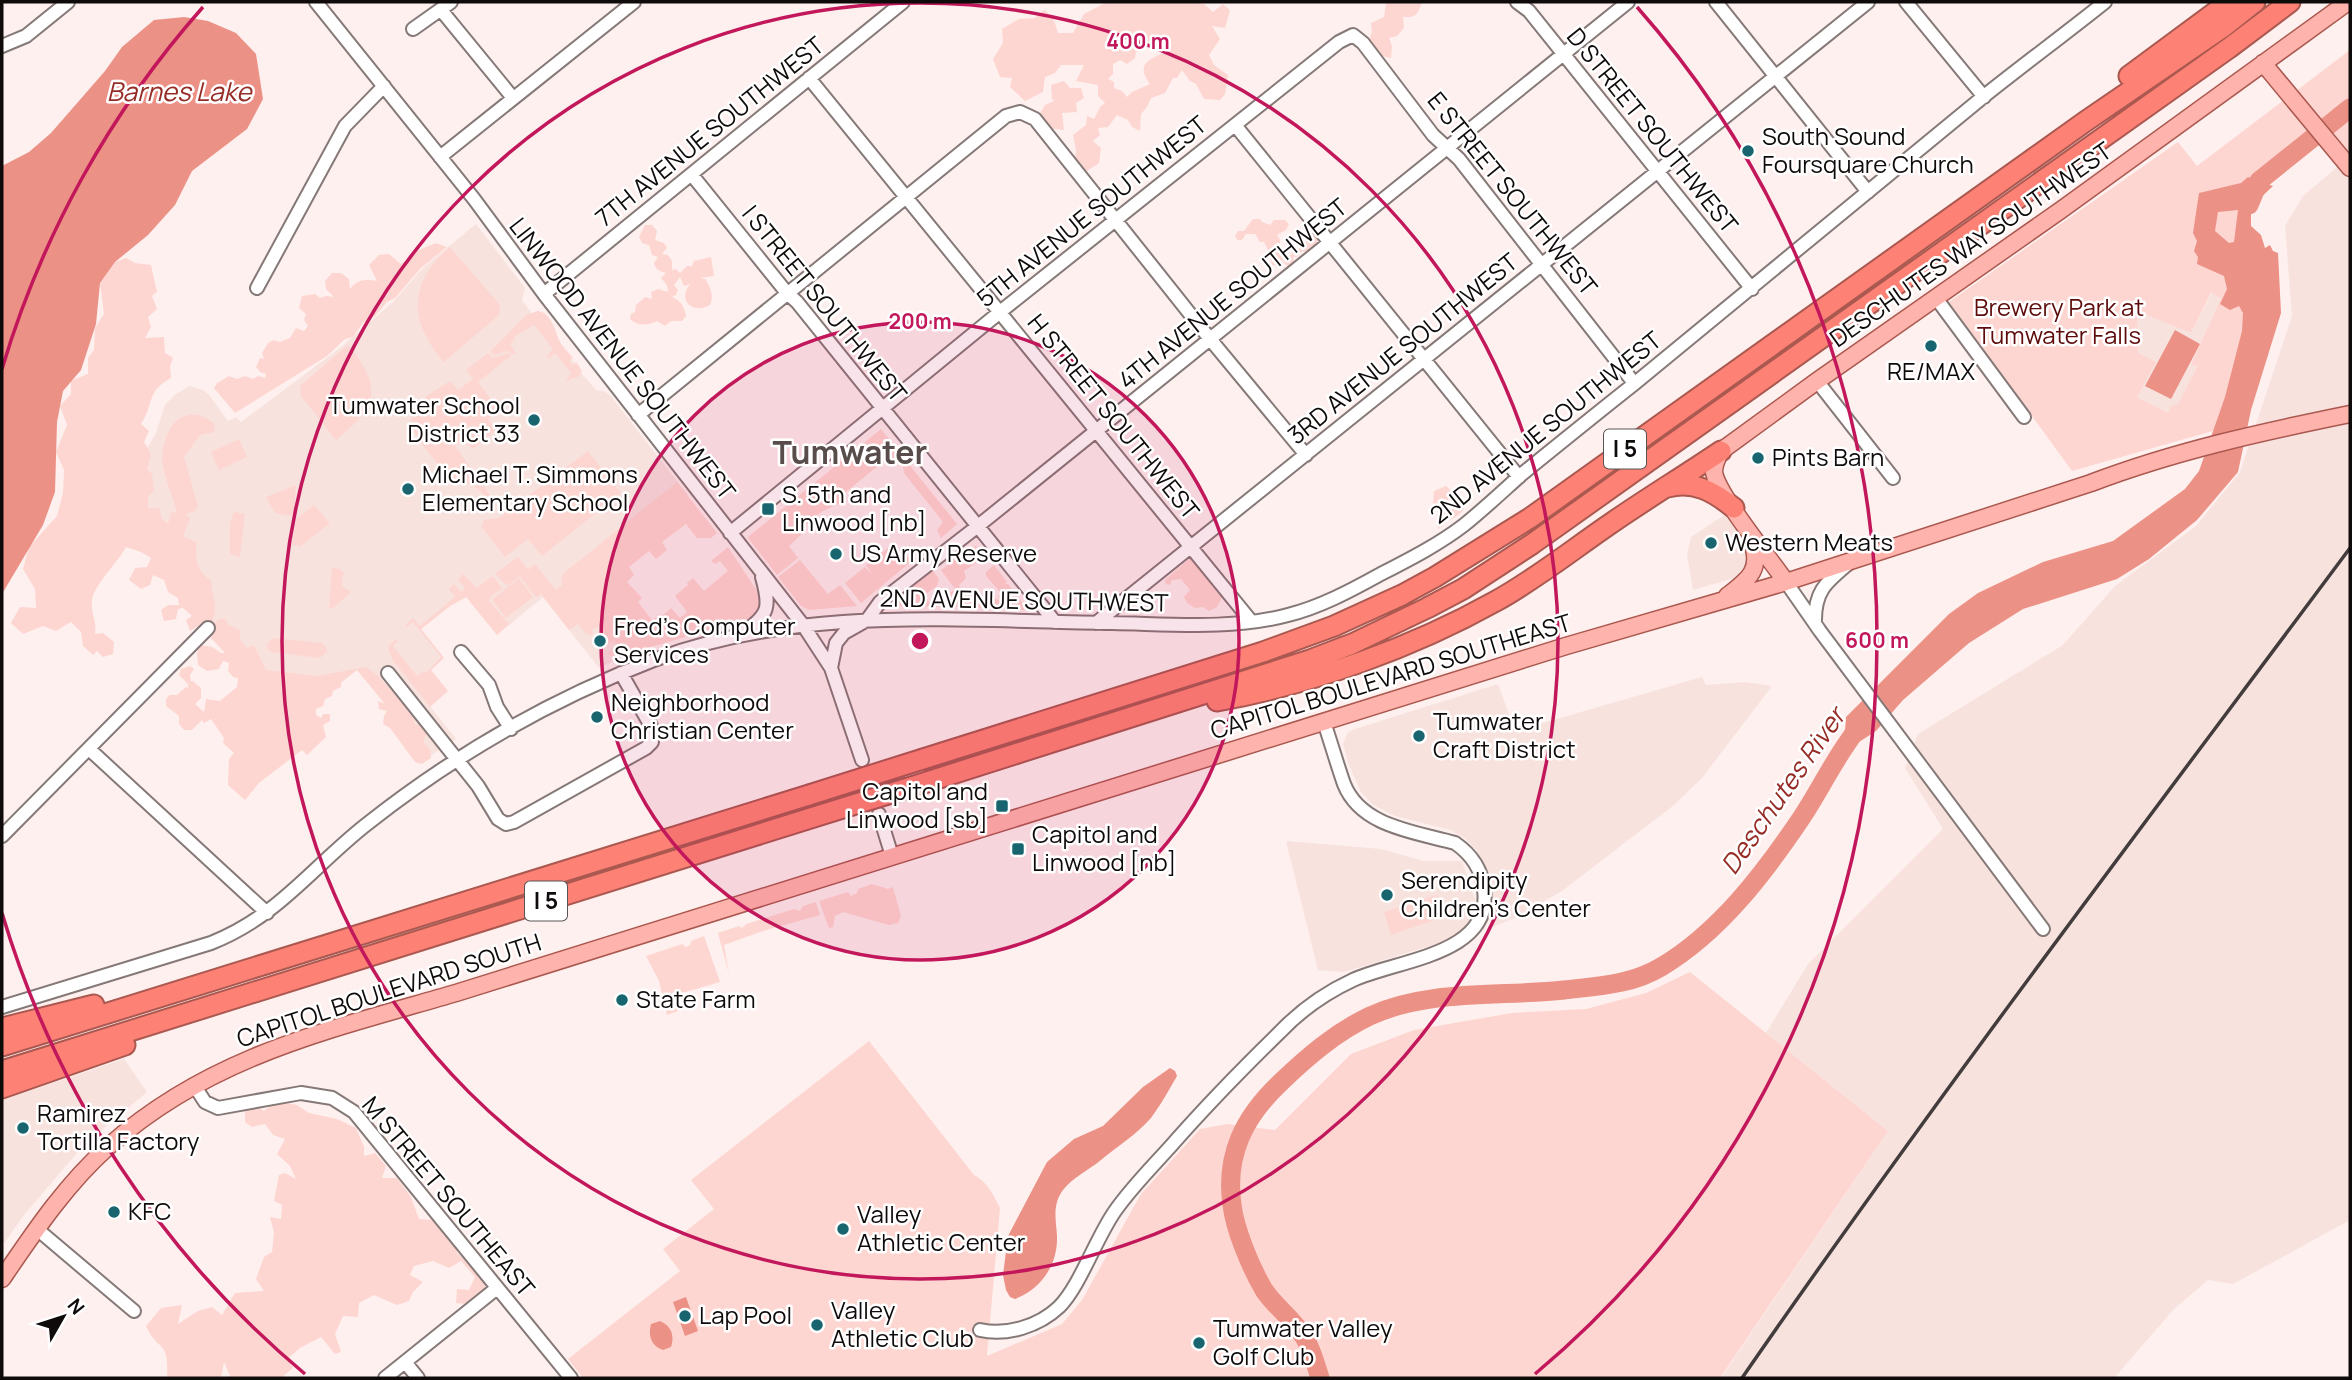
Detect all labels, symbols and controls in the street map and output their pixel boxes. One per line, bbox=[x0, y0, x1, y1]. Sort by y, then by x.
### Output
street label: D STREET SOUTHWEST bbox=[1560, 20, 1747, 240]
text: 400 m bbox=[1106, 27, 1170, 55]
street label: 7TH AVENUE SOUTHWEST bbox=[588, 28, 831, 233]
water label: Barnes Lake bbox=[107, 73, 253, 109]
street label: E STREET SOUTHWEST bbox=[1421, 84, 1606, 302]
street label: 5TH AVENUE SOUTHWEST bbox=[969, 107, 1214, 314]
place label: South Sound Foursquare Church bbox=[1762, 119, 1974, 180]
street label: DESCHUTES WAY SOUTHWEST bbox=[1822, 133, 2118, 354]
marker: South Sound Foursquare Church bbox=[1740, 143, 1756, 159]
street label: 4TH AVENUE SOUTHWEST bbox=[1111, 190, 1354, 396]
street label: I STREET SOUTHWEST bbox=[735, 198, 915, 409]
street label: LINWOOD AVENUE SOUTHWEST bbox=[503, 210, 744, 507]
street label: 3RD AVENUE SOUTHWEST bbox=[1280, 244, 1525, 451]
park label: Brewery Park at Tumwater Falls bbox=[1974, 290, 2144, 351]
street label: H STREET SOUTHWEST bbox=[1021, 306, 1208, 526]
text: 200 m bbox=[888, 307, 952, 335]
street label: 2ND AVENUE SOUTHWEST bbox=[1422, 323, 1668, 531]
marker: RE/MAX bbox=[1923, 338, 1939, 354]
place label: RE/MAX bbox=[1887, 354, 1975, 387]
place label: Tumwater School District 33 bbox=[328, 388, 520, 449]
marker: Tumwater School District 33 bbox=[526, 412, 542, 428]
district label: Tumwater bbox=[773, 430, 927, 474]
road number: I 5 bbox=[1604, 430, 1646, 468]
place label: Pints Barn bbox=[1772, 440, 1884, 473]
marker: Pints Barn bbox=[1750, 450, 1766, 466]
place label: Michael T. Simmons Elementary School bbox=[422, 457, 638, 518]
place label: S. 5th and Linwood [nb] bbox=[782, 477, 927, 538]
marker: Michael T. Simmons Elementary School bbox=[400, 481, 416, 497]
marker: S. 5th and Linwood [nb] bbox=[760, 501, 776, 517]
place label: Western Meats bbox=[1725, 525, 1893, 558]
marker: Western Meats bbox=[1703, 535, 1719, 551]
place label: US Army Reserve bbox=[850, 536, 1037, 569]
marker: US Army Reserve bbox=[828, 546, 844, 562]
street label: 2ND AVENUE SOUTHWEST bbox=[879, 580, 1169, 619]
street label: CAPITOL BOULEVARD SOUTHEAST bbox=[1206, 605, 1576, 746]
place label: Fred's Computer Services bbox=[614, 609, 796, 670]
text: 600 m bbox=[1845, 626, 1909, 654]
centre of rings bbox=[908, 629, 932, 653]
marker: Fred's Computer Services bbox=[592, 633, 608, 649]
place label: Neighborhood Christian Center bbox=[611, 685, 794, 746]
water label: Deschutes River bbox=[1711, 697, 1855, 881]
place label: Tumwater Craft District bbox=[1433, 704, 1576, 765]
marker: Neighborhood Christian Center bbox=[589, 709, 605, 725]
marker: Tumwater Craft District bbox=[1411, 728, 1427, 744]
place label: Capitol and Linwood [sb] bbox=[846, 774, 988, 835]
marker: Capitol and Linwood [sb] bbox=[994, 798, 1010, 814]
place label: Capitol and Linwood [nb] bbox=[1032, 817, 1177, 878]
marker: Capitol and Linwood [nb] bbox=[1010, 841, 1026, 857]
place label: Serendipity Children's Center bbox=[1401, 863, 1591, 924]
road number: I 5 bbox=[525, 882, 567, 920]
marker: Serendipity Children's Center bbox=[1379, 887, 1395, 903]
street label: CAPITOL BOULEVARD SOUTH bbox=[232, 925, 545, 1054]
place label: State Farm bbox=[636, 982, 756, 1015]
marker: State Farm bbox=[614, 992, 630, 1008]
street label: M STREET SOUTHEAST bbox=[355, 1089, 543, 1304]
place label: Ramirez Tortilla Factory bbox=[37, 1096, 200, 1157]
marker: Ramirez Tortilla Factory bbox=[15, 1120, 31, 1136]
place label: KFC bbox=[128, 1194, 172, 1227]
place label: Valley Athletic Center bbox=[857, 1197, 1026, 1258]
marker: KFC bbox=[106, 1204, 122, 1220]
marker: Valley Athletic Center bbox=[835, 1221, 851, 1237]
north arrow bbox=[28, 1282, 98, 1352]
text: N bbox=[62, 1293, 91, 1320]
place label: Valley Athletic Club bbox=[831, 1293, 974, 1354]
place label: Lap Pool bbox=[699, 1298, 792, 1331]
marker: Lap Pool bbox=[677, 1308, 693, 1324]
place label: Tumwater Valley Golf Club bbox=[1213, 1311, 1393, 1372]
marker: Valley Athletic Club bbox=[809, 1317, 825, 1333]
marker: Tumwater Valley Golf Club bbox=[1191, 1335, 1207, 1351]

